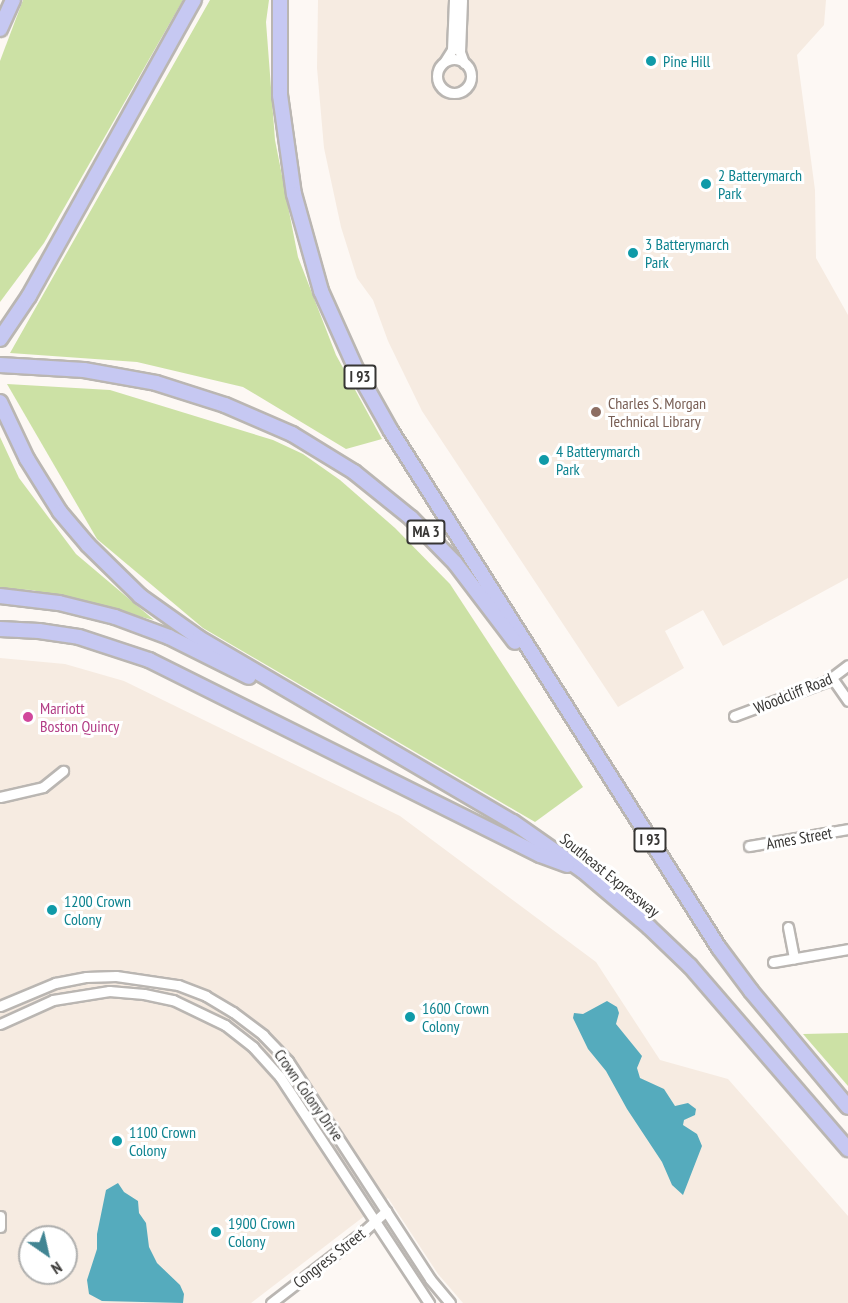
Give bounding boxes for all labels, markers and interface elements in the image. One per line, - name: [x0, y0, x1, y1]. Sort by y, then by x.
- place label: Pine Hill: [663, 51, 710, 71]
- marker: Pine Hill: [644, 54, 658, 68]
- place label: 2 Batterymarch Park: [718, 165, 802, 203]
- marker: 2 Batterymarch Park: [699, 177, 713, 191]
- place label: 3 Batterymarch Park: [645, 234, 729, 272]
- marker: 3 Batterymarch Park: [626, 246, 640, 260]
- road number: I 93: [344, 365, 376, 389]
- place label: Charles S. Morgan Technical Library: [608, 393, 707, 431]
- marker: Charles S. Morgan Technical Library: [589, 405, 603, 419]
- place label: 4 Batterymarch Park: [556, 441, 640, 479]
- marker: 4 Batterymarch Park: [537, 453, 551, 467]
- road number: MA 3: [405, 520, 447, 544]
- street label: Woodcliff Road: [751, 669, 835, 717]
- place label: Marriott Boston Quincy: [40, 698, 119, 736]
- marker: Marriott Boston Quincy: [21, 710, 35, 724]
- street label: Ames Street: [765, 823, 833, 853]
- road number: I 93: [634, 828, 666, 852]
- street label: Southeast Expressway: [556, 829, 664, 921]
- place label: 1200 Crown Colony: [64, 891, 131, 929]
- marker: 1200 Crown Colony: [45, 903, 59, 917]
- place label: 1600 Crown Colony: [422, 998, 489, 1036]
- marker: 1600 Crown Colony: [403, 1010, 417, 1024]
- street label: Crown Colony Drive: [270, 1045, 348, 1145]
- place label: 1100 Crown Colony: [129, 1122, 196, 1160]
- marker: 1100 Crown Colony: [110, 1134, 124, 1148]
- place label: 1900 Crown Colony: [228, 1213, 295, 1251]
- street label: Congress Street: [289, 1224, 369, 1292]
- north arrow: [18, 1225, 78, 1285]
- marker: 1900 Crown Colony: [209, 1225, 223, 1239]
- text: N: [48, 1258, 66, 1279]

